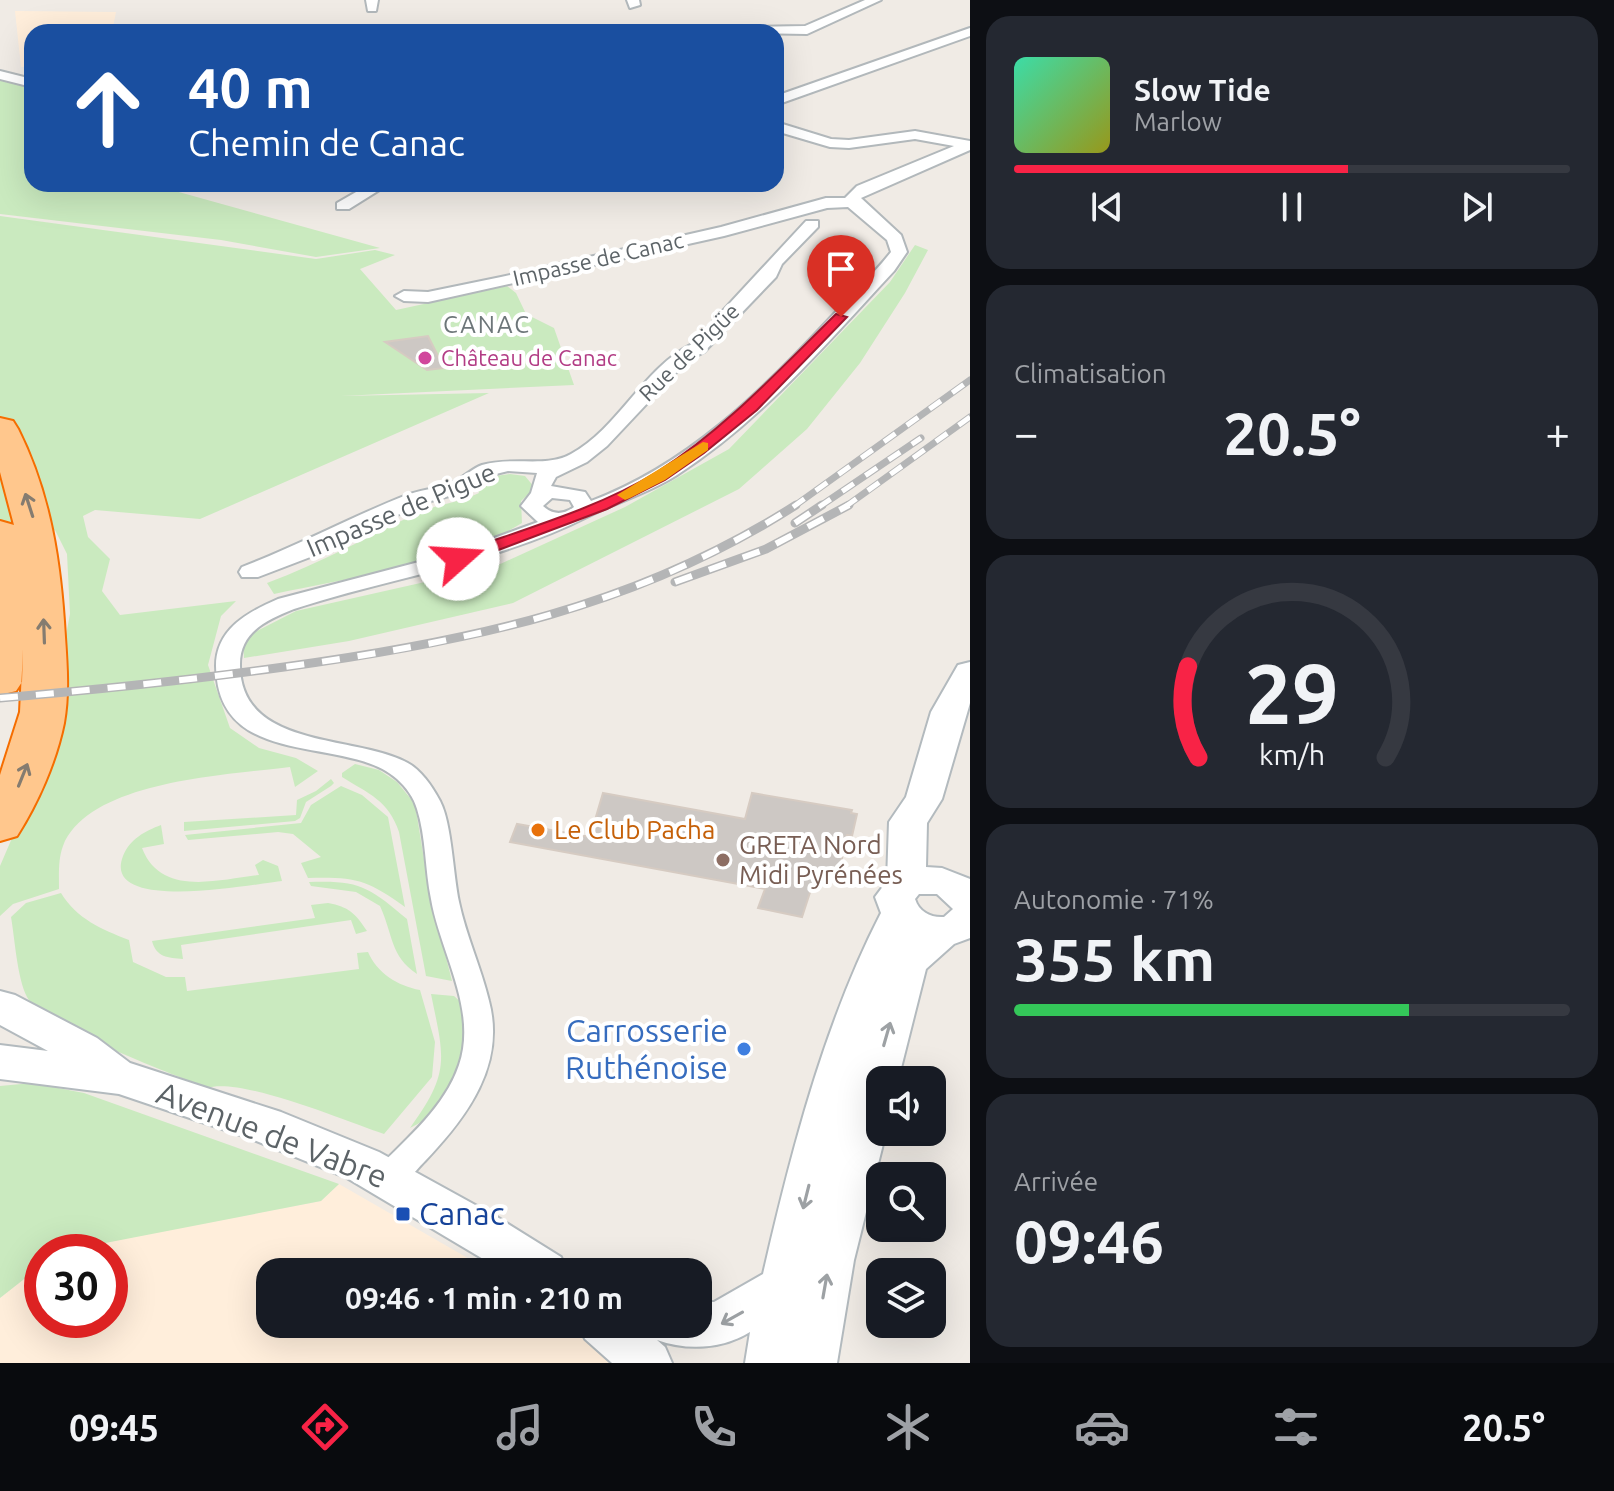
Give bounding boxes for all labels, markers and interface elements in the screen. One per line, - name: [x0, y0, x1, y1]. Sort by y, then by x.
- icon: ahead: [56, 56, 160, 160]
- text: 40 m: [188, 56, 313, 119]
- text: Slow Tide: [1134, 73, 1271, 107]
- text: Marlow: [1134, 107, 1222, 136]
- text: Chemin de Canac: [188, 122, 465, 163]
- icon: previous: [1085, 185, 1129, 229]
- icon: pause: [1270, 185, 1314, 229]
- icon: next: [1455, 185, 1499, 229]
- street label: Impasse de Canac: [510, 227, 685, 290]
- pin: [807, 235, 875, 317]
- icon: arrive: [819, 247, 863, 291]
- street label: Rue de Pigüe: [633, 298, 744, 406]
- district label: CANAC: [443, 311, 531, 338]
- place label: Château de Canac: [441, 345, 617, 370]
- marker: Château de Canac: [416, 349, 434, 367]
- text: Climatisation: [1014, 359, 1167, 388]
- text: 20.5°: [1223, 399, 1361, 466]
- text: −: [1014, 408, 1039, 457]
- text: +: [1545, 408, 1570, 457]
- street label: Impasse de Pigue: [302, 457, 499, 562]
- one-way arrow: [20, 492, 35, 517]
- position arrow: [416, 517, 500, 601]
- one-way arrow: [36, 618, 52, 645]
- text: 29: [1245, 645, 1339, 739]
- text: km/h: [1259, 738, 1325, 770]
- one-way arrow: [17, 763, 31, 788]
- place label: Le Club Pacha: [554, 815, 715, 844]
- marker: Le Club Pacha: [529, 821, 547, 839]
- place label: GRETA Nord Midi Pyrénées: [739, 830, 903, 889]
- marker: GRETA Nord Midi Pyrénées: [714, 851, 732, 869]
- text: Autonomie · 71%: [1014, 885, 1214, 914]
- text: 355 km: [1014, 925, 1215, 992]
- place label: Carrosserie Ruthénoise: [565, 1012, 728, 1085]
- one-way arrow: [880, 1021, 895, 1047]
- marker: Carrosserie Ruthénoise: [735, 1040, 753, 1058]
- map controls: [866, 1066, 946, 1338]
- button: sound: [866, 1066, 946, 1146]
- street label: Avenue de Vabre: [152, 1074, 393, 1195]
- button: search: [866, 1162, 946, 1242]
- text: Arrivée: [1014, 1167, 1098, 1196]
- one-way arrow: [798, 1183, 813, 1209]
- place label: Canac: [419, 1195, 505, 1231]
- marker: Canac: [394, 1205, 412, 1223]
- text: 09:46: [1014, 1207, 1164, 1274]
- speed limit sign: 30: [24, 1234, 128, 1338]
- button: layers: [866, 1258, 946, 1338]
- one-way arrow: [819, 1274, 834, 1299]
- text: 09:46 · 1 min · 210 m: [345, 1281, 623, 1315]
- one-way arrow: [721, 1310, 744, 1326]
- icon: directions: [297, 1399, 353, 1455]
- icon: music: [492, 1399, 548, 1455]
- icon: phone: [686, 1399, 742, 1455]
- icon: climate: [880, 1399, 936, 1455]
- icon: car: [1074, 1399, 1130, 1455]
- icon: filters: [1268, 1399, 1324, 1455]
- text: 09:45: [69, 1407, 159, 1448]
- text: 20.5°: [1462, 1407, 1545, 1448]

